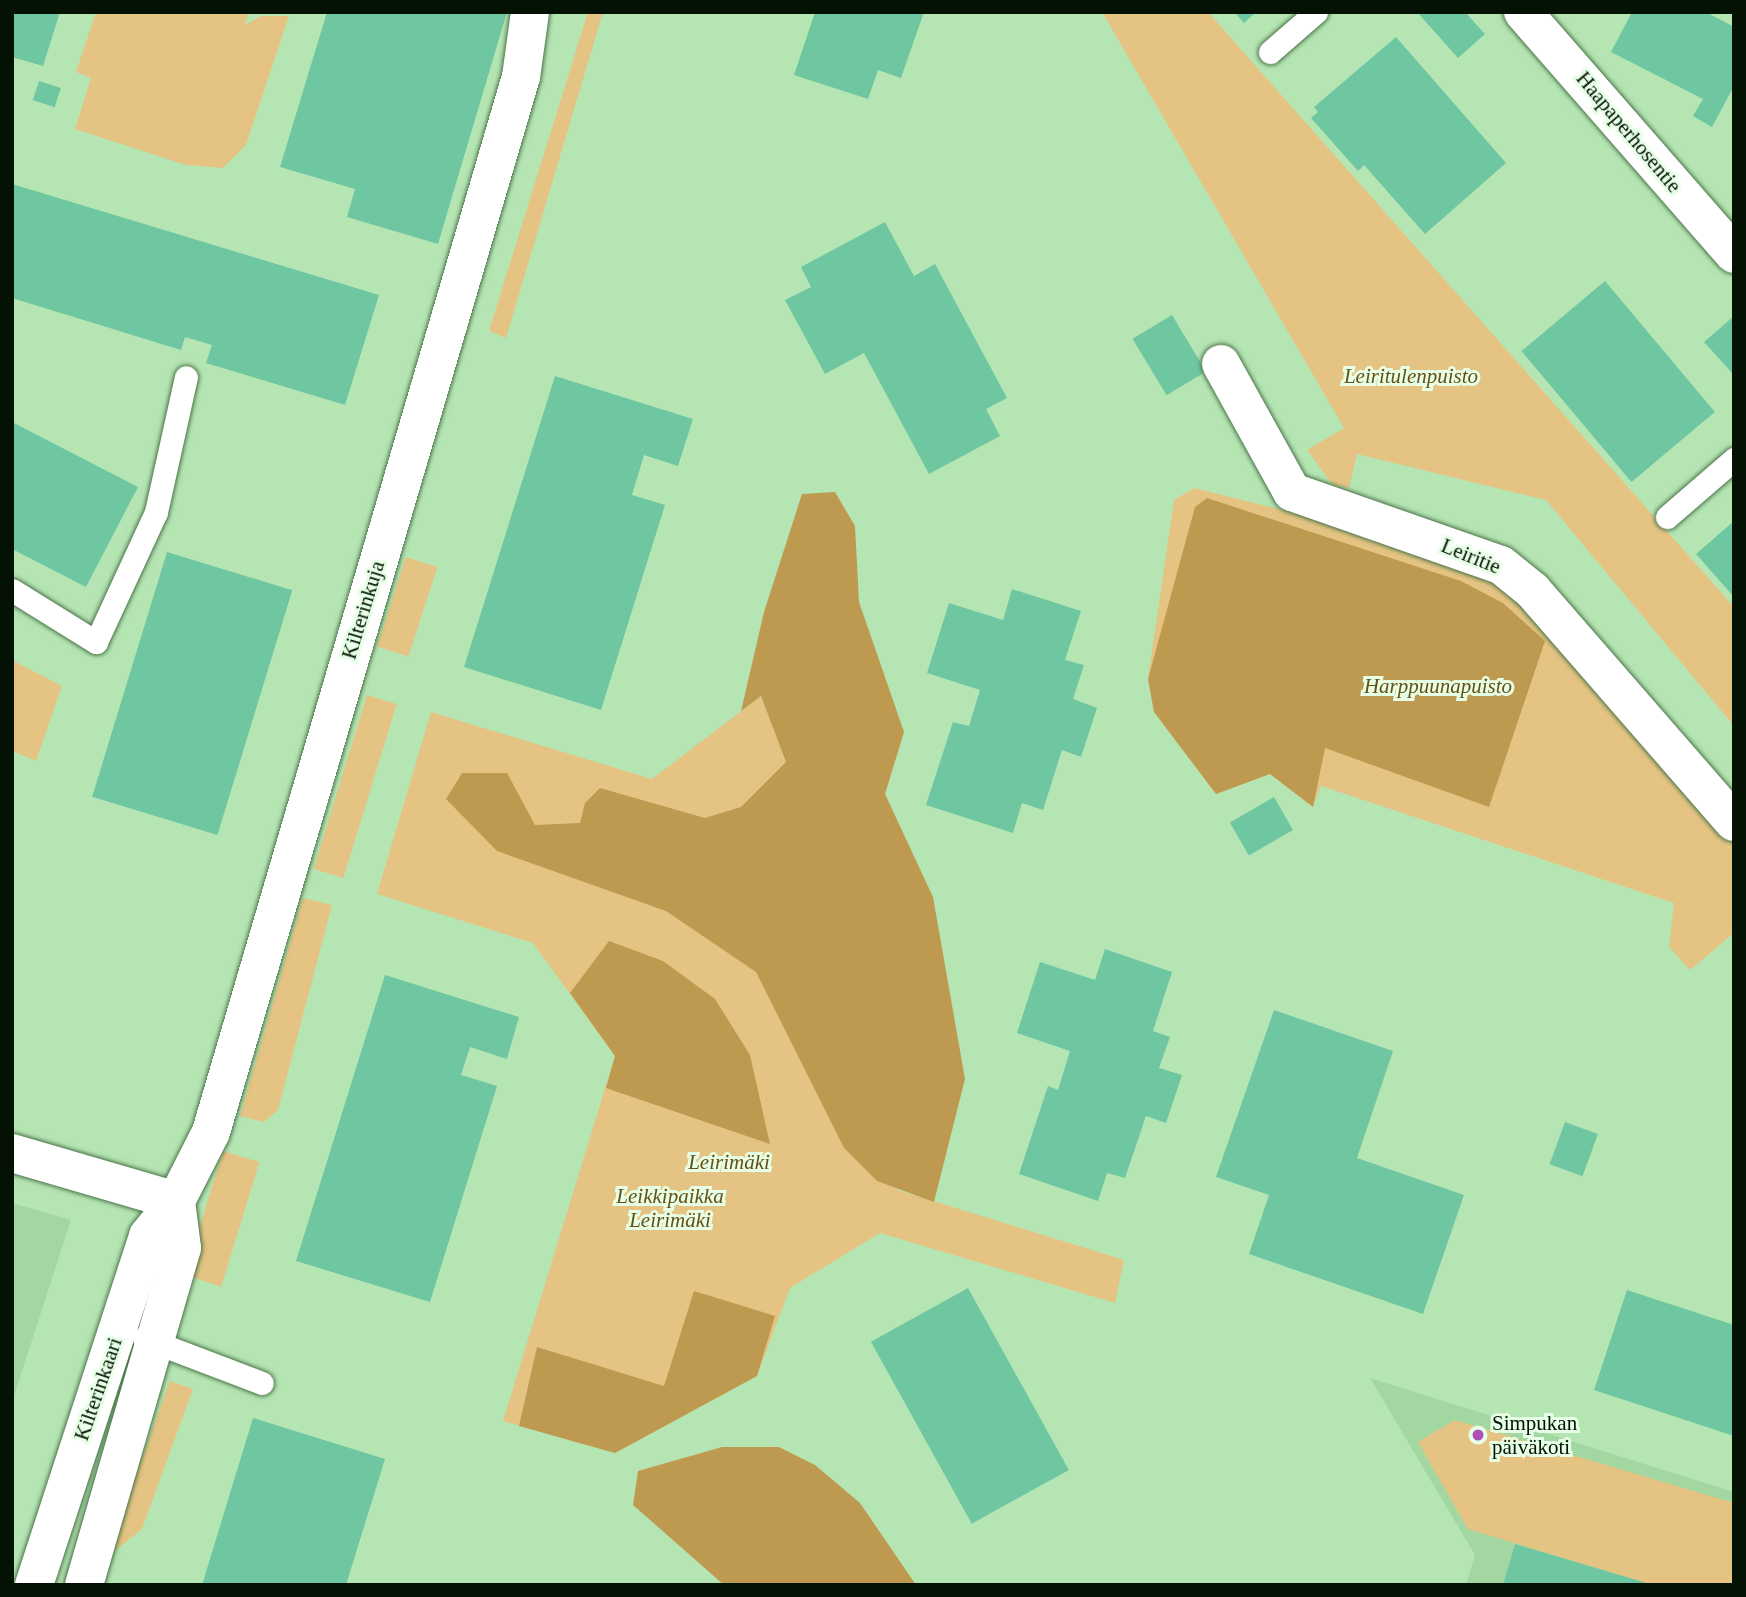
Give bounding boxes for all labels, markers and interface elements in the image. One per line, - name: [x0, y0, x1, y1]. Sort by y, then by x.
- street label: Haapaperhosentie: [1571, 66, 1687, 198]
- park label: Leiritulenpuisto: [1344, 363, 1478, 389]
- street label: Leiritie: [1438, 533, 1504, 579]
- street label: Kilterinkuja: [336, 558, 390, 662]
- park label: Harppuunapuisto: [1364, 673, 1512, 699]
- park label: Leirimäki: [688, 1149, 770, 1175]
- park label: Leikkipaikka Leirimäki: [616, 1183, 724, 1233]
- street label: Kilterinkaari: [69, 1334, 127, 1444]
- place label: Simpukan päiväkoti: [1492, 1410, 1577, 1460]
- marker: Simpukan päiväkoti: [1470, 1427, 1486, 1443]

